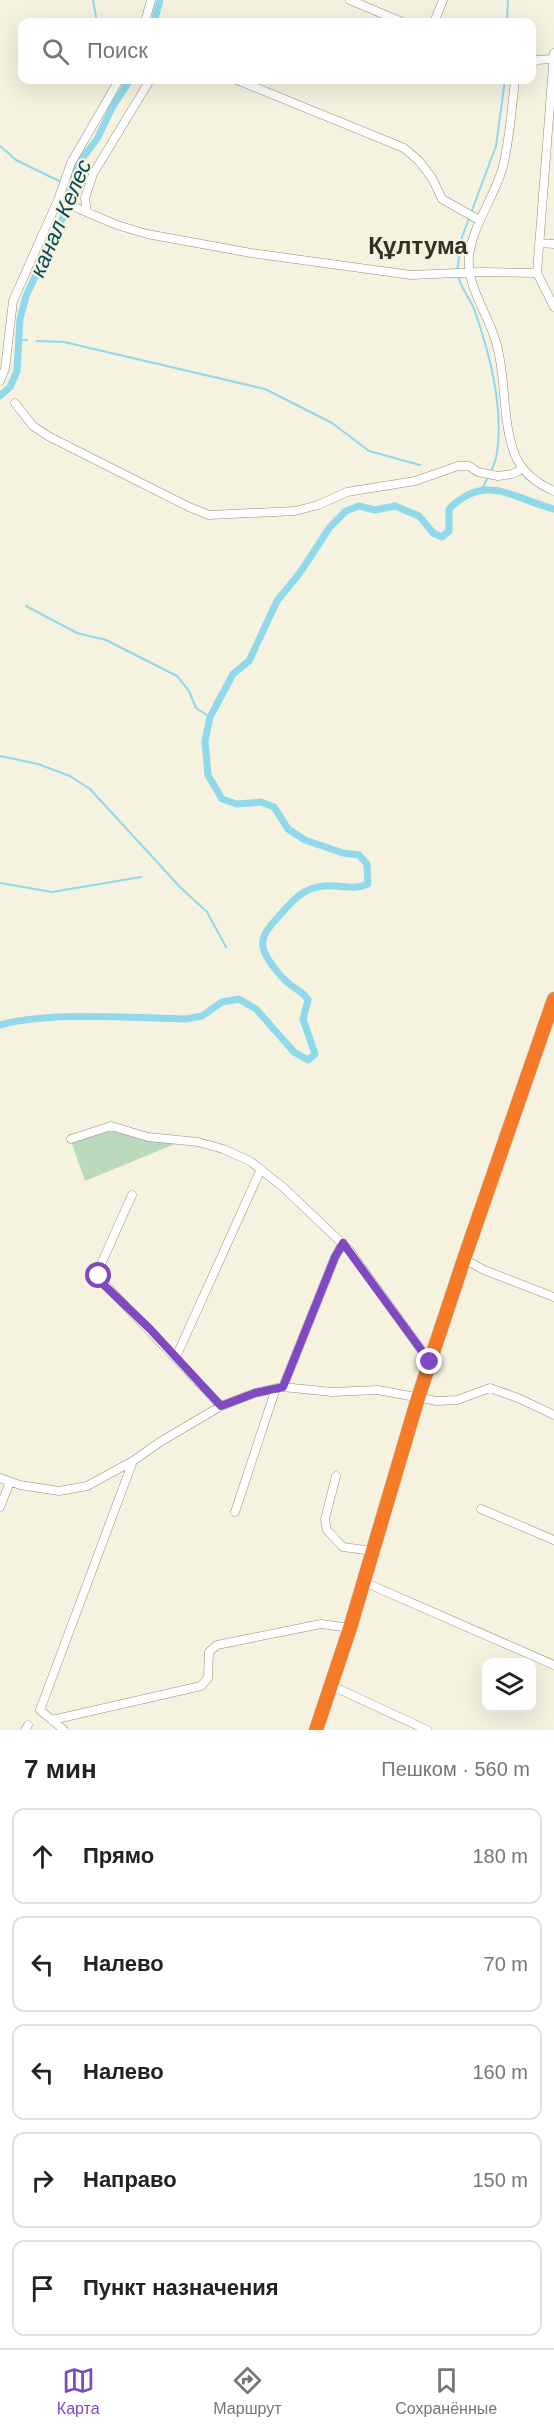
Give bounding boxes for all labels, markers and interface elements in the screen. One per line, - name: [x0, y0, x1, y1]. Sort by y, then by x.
- search box: [18, 18, 536, 84]
- icon: search: [39, 35, 72, 68]
- text: Поиск: [87, 38, 148, 63]
- water label: канал Келес: [25, 156, 96, 281]
- district label: Құлтума: [368, 232, 468, 259]
- route start: [85, 1262, 111, 1288]
- route end: [416, 1348, 442, 1374]
- map controls: [482, 1658, 536, 1712]
- button: layers: [482, 1658, 536, 1712]
- text: 7 мин: [24, 1754, 97, 1784]
- text: Пешком · 560 m: [381, 1758, 530, 1780]
- icon: ahead: [26, 1840, 59, 1873]
- text: Прямо: [83, 1843, 154, 1868]
- text: 180 m: [472, 1845, 528, 1867]
- icon: left: [26, 1948, 59, 1981]
- text: Налево: [83, 1951, 164, 1976]
- text: 70 m: [484, 1953, 528, 1975]
- icon: left: [26, 2056, 59, 2089]
- text: Налево: [83, 2059, 164, 2084]
- text: 160 m: [472, 2061, 528, 2083]
- icon: right: [26, 2164, 59, 2197]
- text: Направо: [83, 2167, 177, 2192]
- text: 150 m: [472, 2169, 528, 2191]
- icon: arrive: [26, 2272, 59, 2305]
- text: Пункт назначения: [83, 2275, 279, 2300]
- tab: Карта: [57, 2364, 100, 2418]
- tab: Маршрут: [213, 2364, 282, 2418]
- tab: Сохранённые: [395, 2364, 497, 2418]

